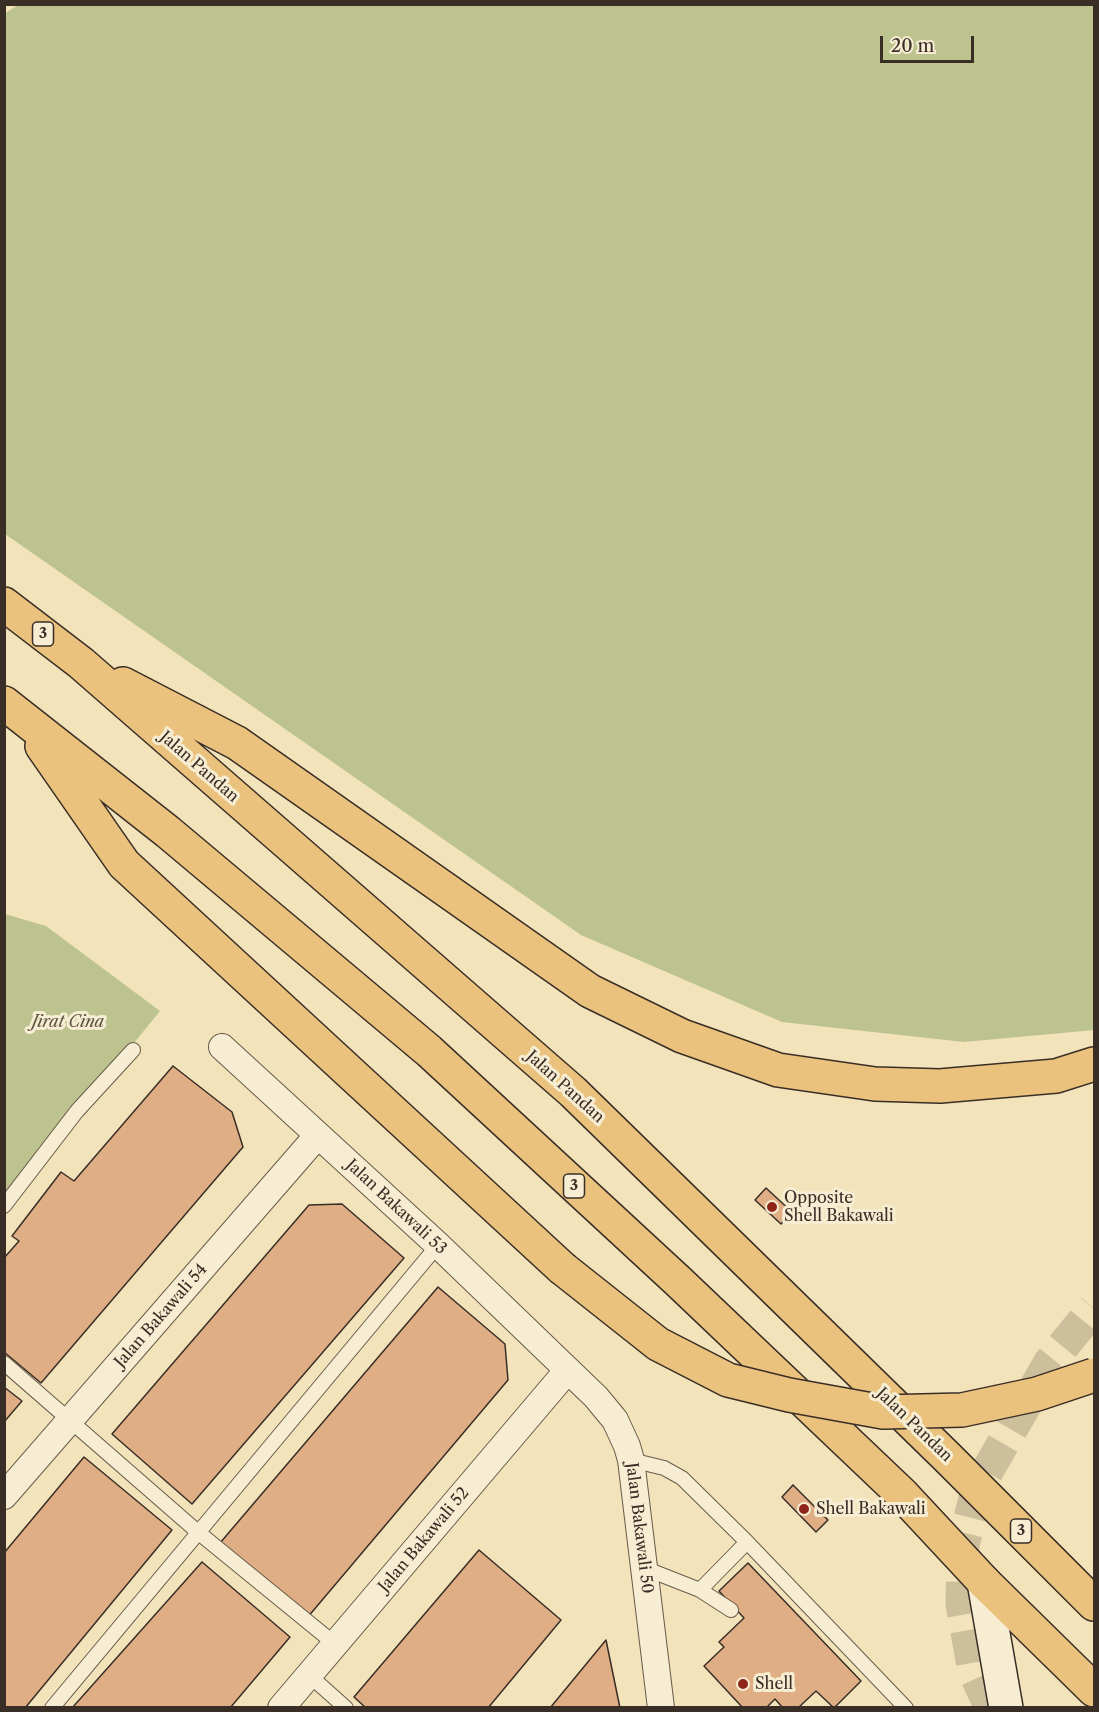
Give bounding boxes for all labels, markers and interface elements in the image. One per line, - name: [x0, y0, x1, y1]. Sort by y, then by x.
- scale bar: [883, 24, 978, 62]
- text: 20 m: [891, 35, 934, 57]
- road number: 3: [32, 622, 54, 646]
- street label: Jalan Pandan: [156, 727, 242, 807]
- park label: Jirat Cina: [32, 1012, 104, 1032]
- street label: Jalan Pandan: [522, 1047, 608, 1127]
- street label: Jalan Bakawali 53: [342, 1155, 450, 1259]
- road number: 3: [564, 1174, 584, 1198]
- place label: Opposite Shell Bakawali: [784, 1188, 894, 1226]
- marker: Opposite Shell Bakawali: [765, 1200, 779, 1214]
- street label: Jalan Bakawali 54: [111, 1260, 211, 1372]
- street label: Jalan Pandan: [872, 1384, 956, 1466]
- street label: Jalan Bakawali 50: [621, 1461, 657, 1595]
- street label: Jalan Bakawali 52: [375, 1484, 473, 1596]
- place label: Shell Bakawali: [816, 1499, 926, 1519]
- marker: Shell Bakawali: [797, 1502, 811, 1516]
- road number: 3: [1010, 1519, 1032, 1543]
- place label: Shell: [755, 1674, 793, 1694]
- marker: Shell: [736, 1677, 750, 1691]

